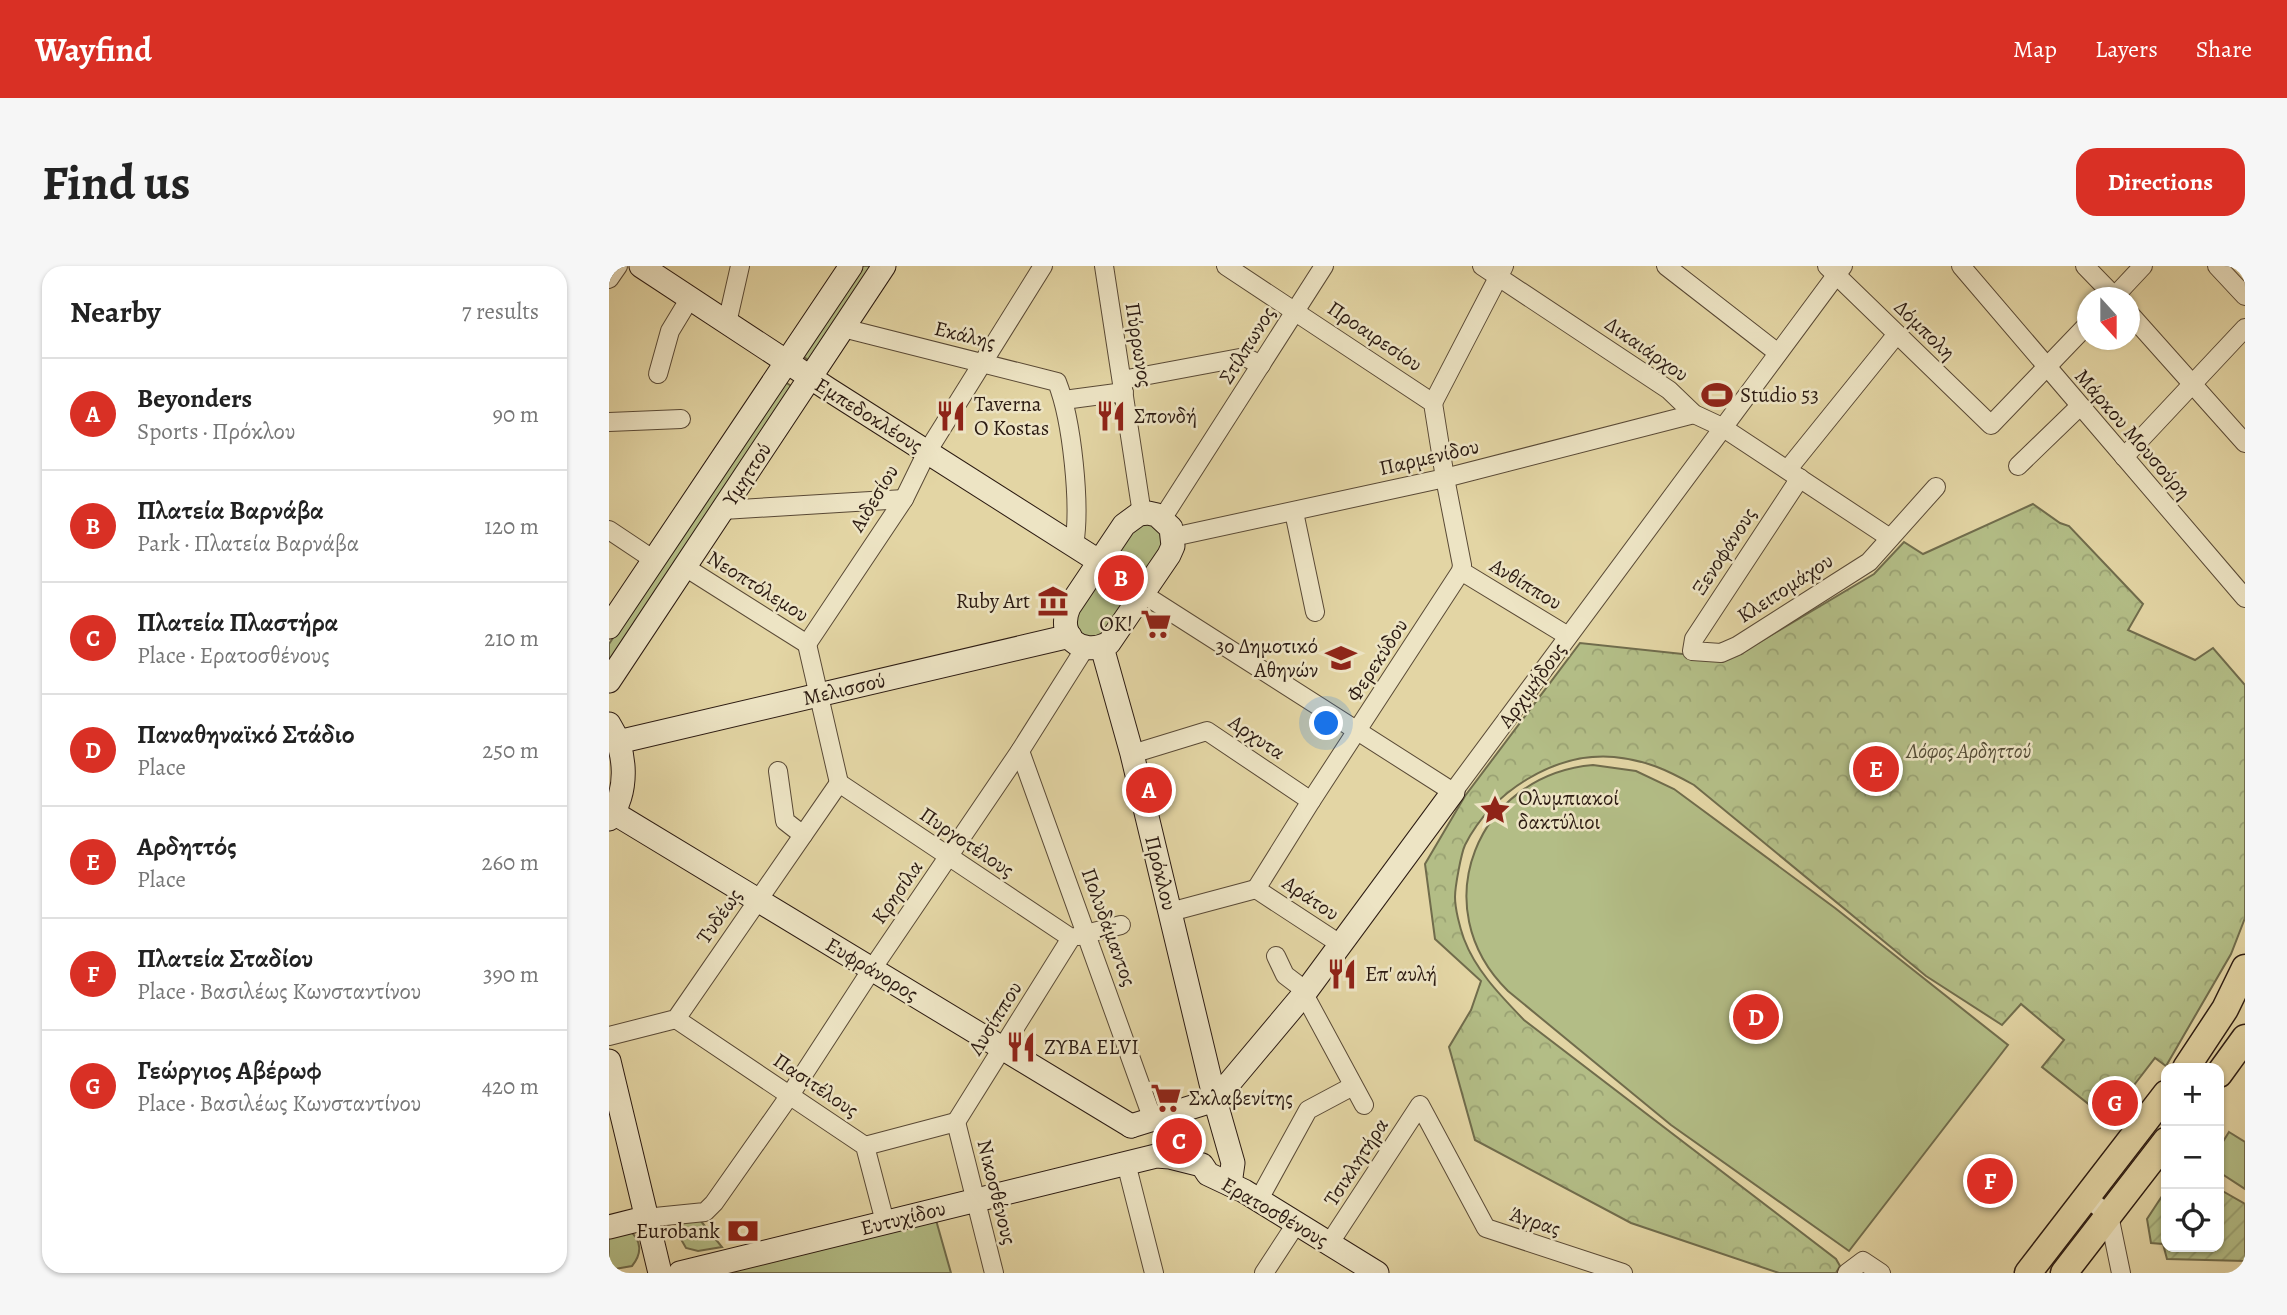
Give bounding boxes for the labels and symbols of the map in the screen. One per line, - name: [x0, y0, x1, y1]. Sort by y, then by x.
- north arrow: [2077, 287, 2140, 350]
- street label: Προαιρεσίου: [1322, 294, 1428, 378]
- street label: Δόμπολη: [1888, 294, 1962, 366]
- street label: Πύρρωνος: [1118, 301, 1160, 389]
- street label: Στίλπωνος: [1212, 301, 1282, 389]
- street label: Δικαιάρχου: [1600, 310, 1694, 388]
- street label: Εκάλης: [932, 314, 998, 356]
- street label: Μάρκου Μουσούρη: [2069, 363, 2197, 505]
- street label: Εμπεδοκλέους: [810, 371, 928, 459]
- sports icon: Studio 53: [1700, 378, 1734, 412]
- place label: Studio 53: [1740, 381, 1819, 409]
- place label: Taverna O Kostas: [974, 390, 1049, 442]
- restaurant icon: Taverna O Kostas: [934, 399, 968, 433]
- restaurant icon: Σπονδή: [1094, 399, 1128, 433]
- place label: Σπονδή: [1134, 402, 1197, 430]
- street label: Παρμενίδου: [1376, 432, 1482, 482]
- street label: Υμηττού: [716, 437, 778, 512]
- street label: Αιδεσίου: [842, 459, 905, 538]
- street label: Ξενοφάνους: [1685, 502, 1763, 600]
- street label: Νεοπτόλεμου: [702, 544, 814, 628]
- street label: Κλειτομάχου: [1732, 547, 1838, 629]
- street label: Ανθίππου: [1484, 551, 1567, 616]
- pin: B: [1098, 552, 1144, 604]
- museum icon: Ruby Art: [1036, 584, 1070, 618]
- place label: Ruby Art: [956, 587, 1030, 615]
- supermarket icon: OK!: [1139, 607, 1173, 641]
- place label: OK!: [1099, 610, 1133, 638]
- street label: Φερεκύδου: [1340, 613, 1414, 707]
- place label: 3ο Δημοτικό Αθηνών: [1215, 632, 1318, 684]
- street label: Αρχιμήδους: [1491, 637, 1572, 734]
- school or university icon: 3ο Δημοτικό Αθηνών: [1324, 641, 1358, 675]
- street label: Μελισσού: [800, 666, 888, 712]
- your location: [1309, 706, 1343, 740]
- street label: Αρχυτα: [1222, 707, 1291, 766]
- park label: Λόφος Αρδηττού: [1906, 737, 2032, 765]
- pin: E: [1853, 743, 1899, 795]
- pin: A: [1126, 764, 1172, 816]
- place label: Ολυμπιακοί δακτύλιοι: [1518, 784, 1619, 836]
- place icon: Ολυμπιακοί δακτύλιοι: [1478, 793, 1512, 827]
- street label: Πυργοτέλους: [914, 800, 1020, 884]
- street label: Πρόκλου: [1138, 833, 1184, 913]
- street label: Κρησίλα: [865, 854, 929, 930]
- street label: Πολυδάμαντος: [1075, 864, 1143, 990]
- street label: Αράτου: [1276, 868, 1345, 927]
- street label: Τυδέως: [690, 883, 748, 949]
- street label: Ευφράνορος: [820, 930, 924, 1008]
- restaurant icon: Επ' αυλή: [1325, 957, 1359, 991]
- place label: Επ' αυλή: [1365, 960, 1437, 988]
- street label: Λυσίππου: [961, 976, 1029, 1061]
- pin: D: [1733, 991, 1779, 1043]
- restaurant icon: ΖΥΒΑ ELVI: [1004, 1030, 1038, 1064]
- place label: ΖΥΒΑ ELVI: [1044, 1033, 1139, 1061]
- street label: Πασιτέλους: [768, 1046, 864, 1124]
- pin: G: [2092, 1077, 2138, 1129]
- supermarket icon: Σκλαβενίτης: [1149, 1081, 1183, 1115]
- place label: Σκλαβενίτης: [1189, 1084, 1293, 1112]
- street label: Τσικλητήρα: [1317, 1113, 1395, 1211]
- pin: C: [1156, 1115, 1202, 1167]
- street label: Νικοσθένους: [970, 1136, 1024, 1248]
- pin: F: [1967, 1155, 2013, 1207]
- street label: Ερατοσθένους: [1217, 1170, 1333, 1254]
- street label: Ευτυχίδου: [857, 1194, 949, 1242]
- street label: Άγρας: [1506, 1200, 1564, 1242]
- bank icon: Eurobank: [726, 1214, 760, 1248]
- place label: Eurobank: [636, 1217, 721, 1245]

